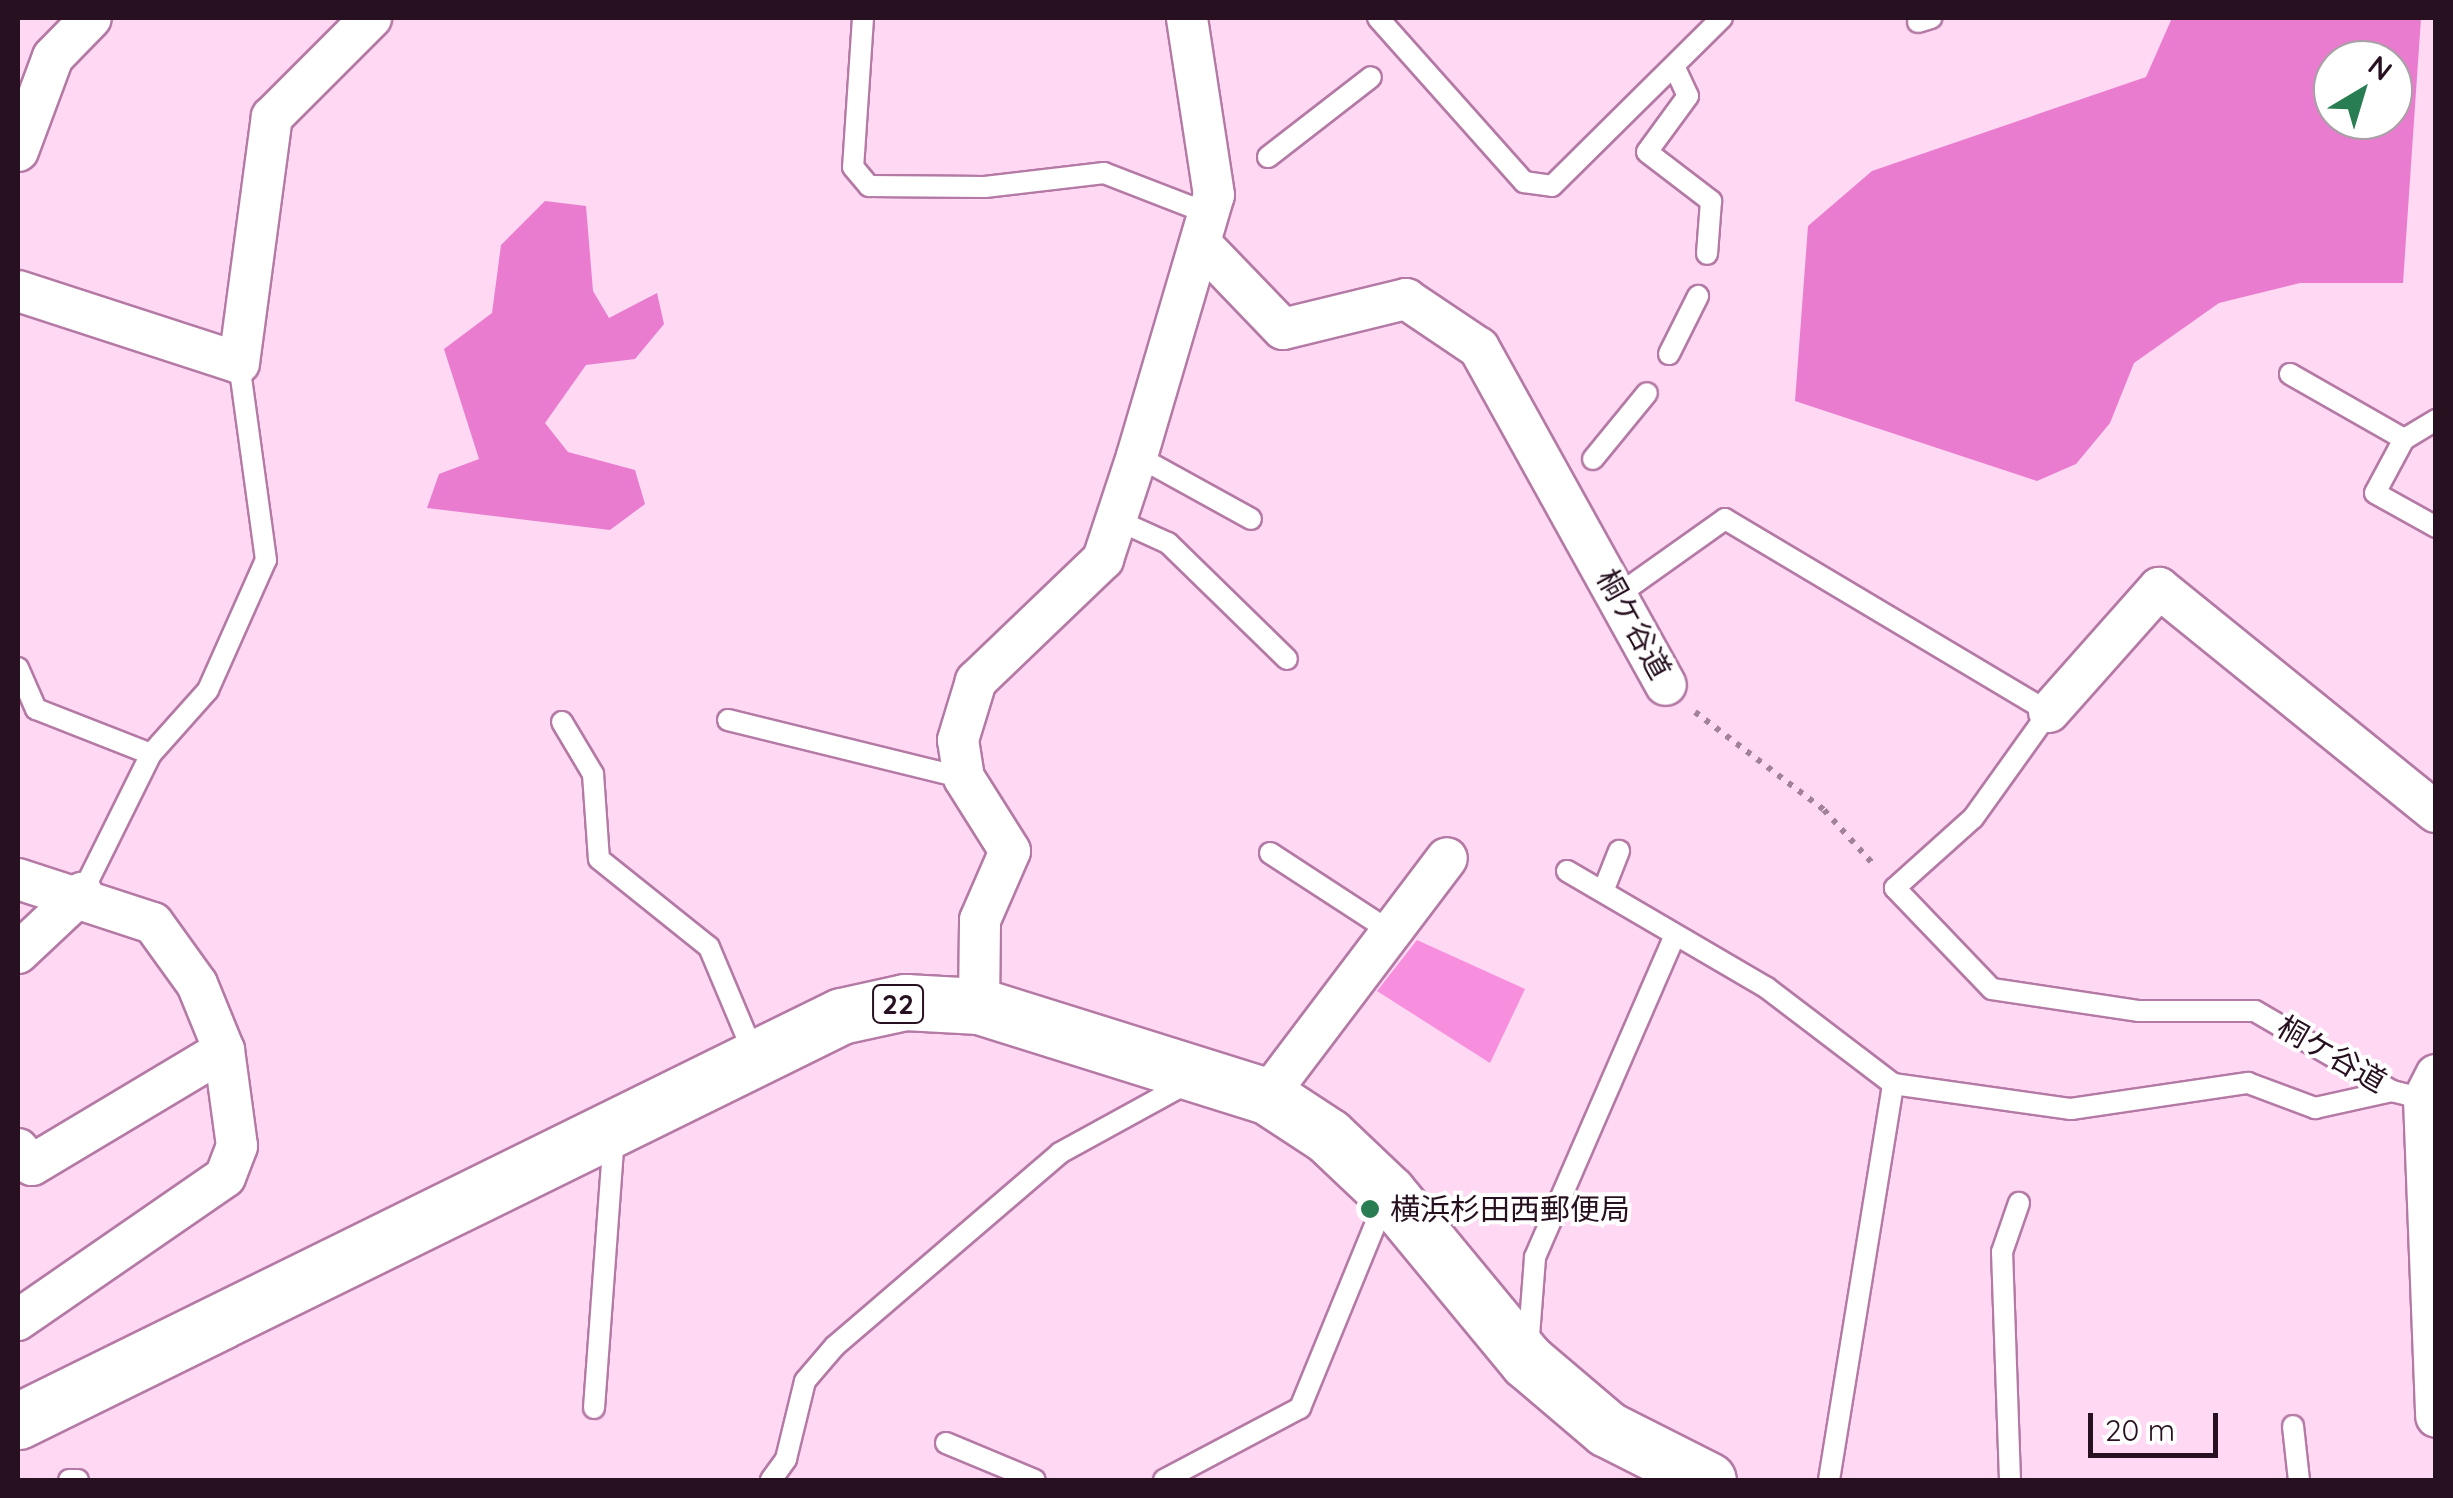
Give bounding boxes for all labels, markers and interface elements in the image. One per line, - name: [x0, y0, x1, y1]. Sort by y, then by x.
- north arrow: [2313, 40, 2413, 140]
- text: N: [2362, 47, 2399, 88]
- street label: 桐ケ谷道: [1589, 563, 1679, 685]
- road number: 22: [870, 981, 926, 1027]
- street label: 桐ケ谷道: [2271, 1008, 2393, 1100]
- place label: 横浜杉田西郵便局: [1390, 1191, 1630, 1227]
- marker: 横浜杉田西郵便局: [1359, 1198, 1381, 1220]
- scale bar: [2093, 1393, 2223, 1455]
- text: 20 m: [2105, 1411, 2175, 1449]

